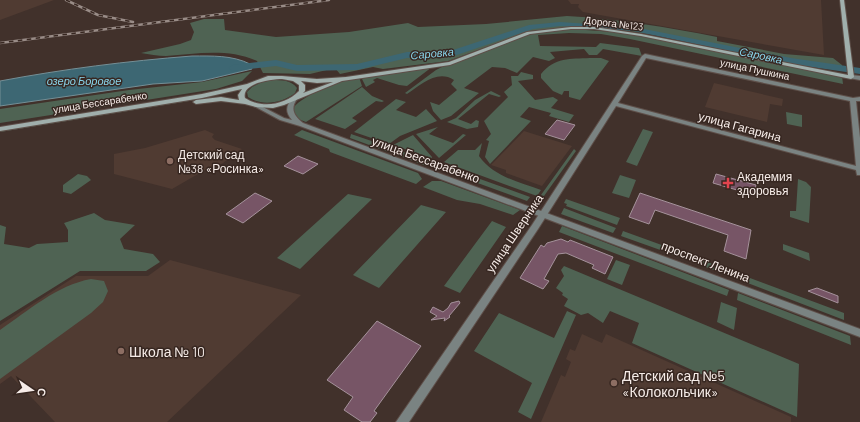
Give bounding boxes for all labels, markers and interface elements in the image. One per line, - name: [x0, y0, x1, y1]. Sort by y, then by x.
- street label: Дорога №123: [584, 13, 644, 33]
- water label: Саровка: [738, 44, 784, 66]
- water label: Саровка: [410, 45, 454, 61]
- street label: улица Пушкина: [719, 56, 791, 82]
- water label: озеро Боровое: [47, 74, 121, 87]
- street label: улица Бессарабенко: [52, 89, 148, 115]
- street label: улица Гагарина: [697, 108, 783, 145]
- street label: улица Бессарабенко: [370, 133, 482, 186]
- place label: Детский сад №38 «Росинка»: [178, 147, 264, 175]
- marker: Детский сад №38 «Росинка»: [165, 156, 175, 166]
- place label: Академия здоровья: [737, 169, 792, 198]
- marker: Академия здоровья: [722, 177, 734, 189]
- street label: улица Шверника: [483, 191, 546, 275]
- street label: проспект Ленина: [659, 238, 752, 285]
- place label: Школа № 10: [129, 343, 205, 360]
- marker: Школа № 10: [116, 346, 126, 356]
- place label: Детский сад №5 «Колокольчик»: [622, 367, 725, 400]
- north arrow: [12, 370, 52, 410]
- marker: Детский сад №5 «Колокольчик»: [609, 378, 619, 388]
- text: С: [35, 387, 49, 398]

